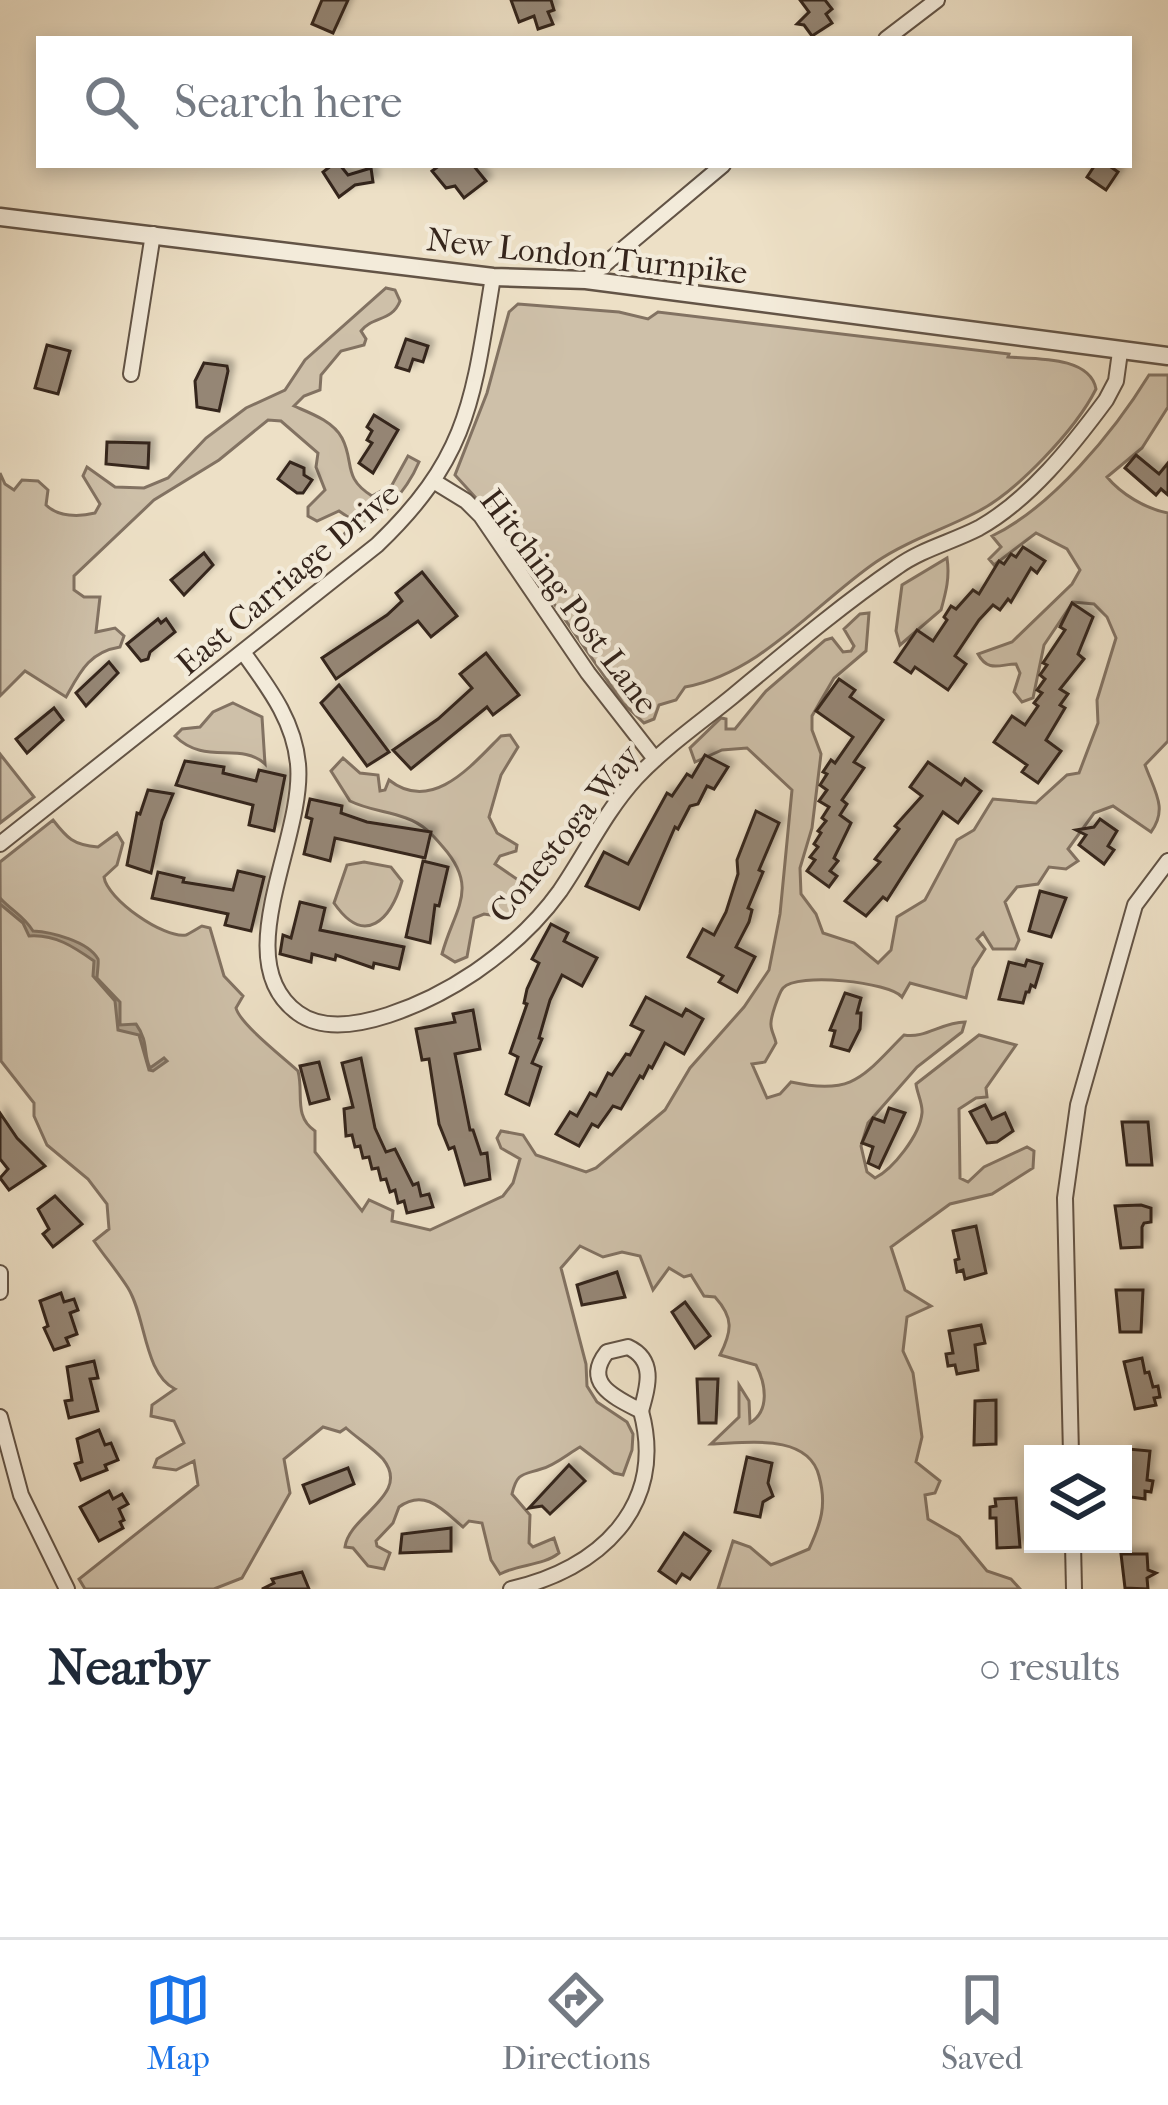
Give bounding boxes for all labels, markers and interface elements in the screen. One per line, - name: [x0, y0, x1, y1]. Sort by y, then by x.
- search box: [36, 36, 1132, 168]
- icon: search: [78, 69, 144, 135]
- text: Search here: [174, 76, 402, 129]
- street label: New London Turnpike: [425, 220, 749, 293]
- street label: East Carriage Drive: [169, 475, 407, 684]
- street label: Hitching Post Lane: [472, 482, 666, 722]
- street label: Conestoga Way: [482, 736, 650, 931]
- map controls: [1024, 1445, 1132, 1553]
- button: layers: [1024, 1445, 1132, 1553]
- text: Nearby: [48, 1637, 209, 1697]
- text: 0 results: [979, 1644, 1120, 1690]
- tab: Map: [145, 1967, 211, 2078]
- tab: Directions: [502, 1967, 650, 2078]
- tab: Saved: [941, 1967, 1023, 2078]

